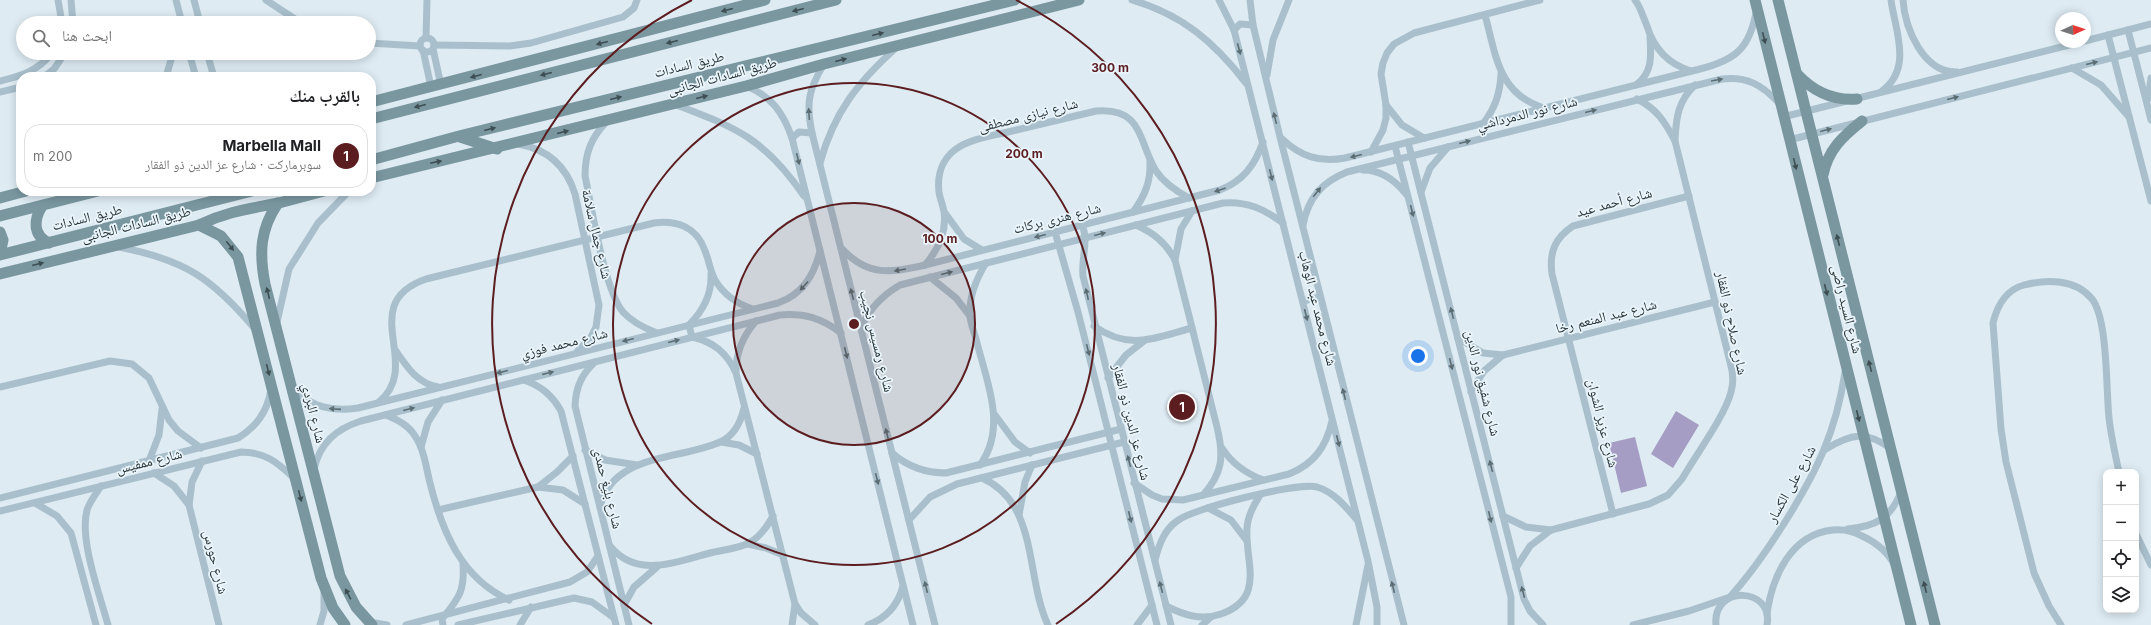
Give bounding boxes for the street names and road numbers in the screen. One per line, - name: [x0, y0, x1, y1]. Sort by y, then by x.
- street label: طريق السادات: [652, 47, 726, 82]
- street label: طريق السادات الجانبى: [665, 53, 779, 100]
- street label: شارع نور الدمرداشي: [1475, 92, 1580, 137]
- street label: شارع نيازى مصطفى: [976, 94, 1080, 137]
- street label: شارع أحمد عيد: [1574, 183, 1654, 222]
- street label: شارع جمال سلامة: [577, 187, 616, 281]
- street label: شارع هنرى بركات: [1011, 198, 1103, 239]
- street label: طريق السادات: [50, 200, 124, 235]
- street label: طريق السادات الجانبى: [79, 202, 193, 247]
- street label: شارع محمد عبد الوهاب: [1294, 248, 1341, 368]
- street label: شارع السيد راضى: [1826, 263, 1867, 356]
- street label: شارع صلاح ذو الفقار: [1711, 269, 1752, 377]
- street label: شارع رمسيس نجيب: [855, 288, 898, 394]
- street label: شارع عبد المنعم رخا: [1554, 295, 1659, 338]
- street label: شارع محمد فوزي: [519, 323, 610, 365]
- street label: شارع شفيق نور الدين: [1460, 328, 1505, 438]
- street label: شارع عز الدين ذو الفقار: [1108, 361, 1155, 482]
- street label: شارع عزيز الشوان: [1582, 377, 1623, 470]
- street label: شارع البردي: [295, 381, 330, 445]
- street label: شارع على الكسار: [1762, 442, 1820, 527]
- street label: شارع ممفيس: [114, 444, 184, 479]
- street label: شارع بليغ حمدى: [588, 445, 627, 531]
- street label: شارع حورس: [198, 528, 233, 596]

